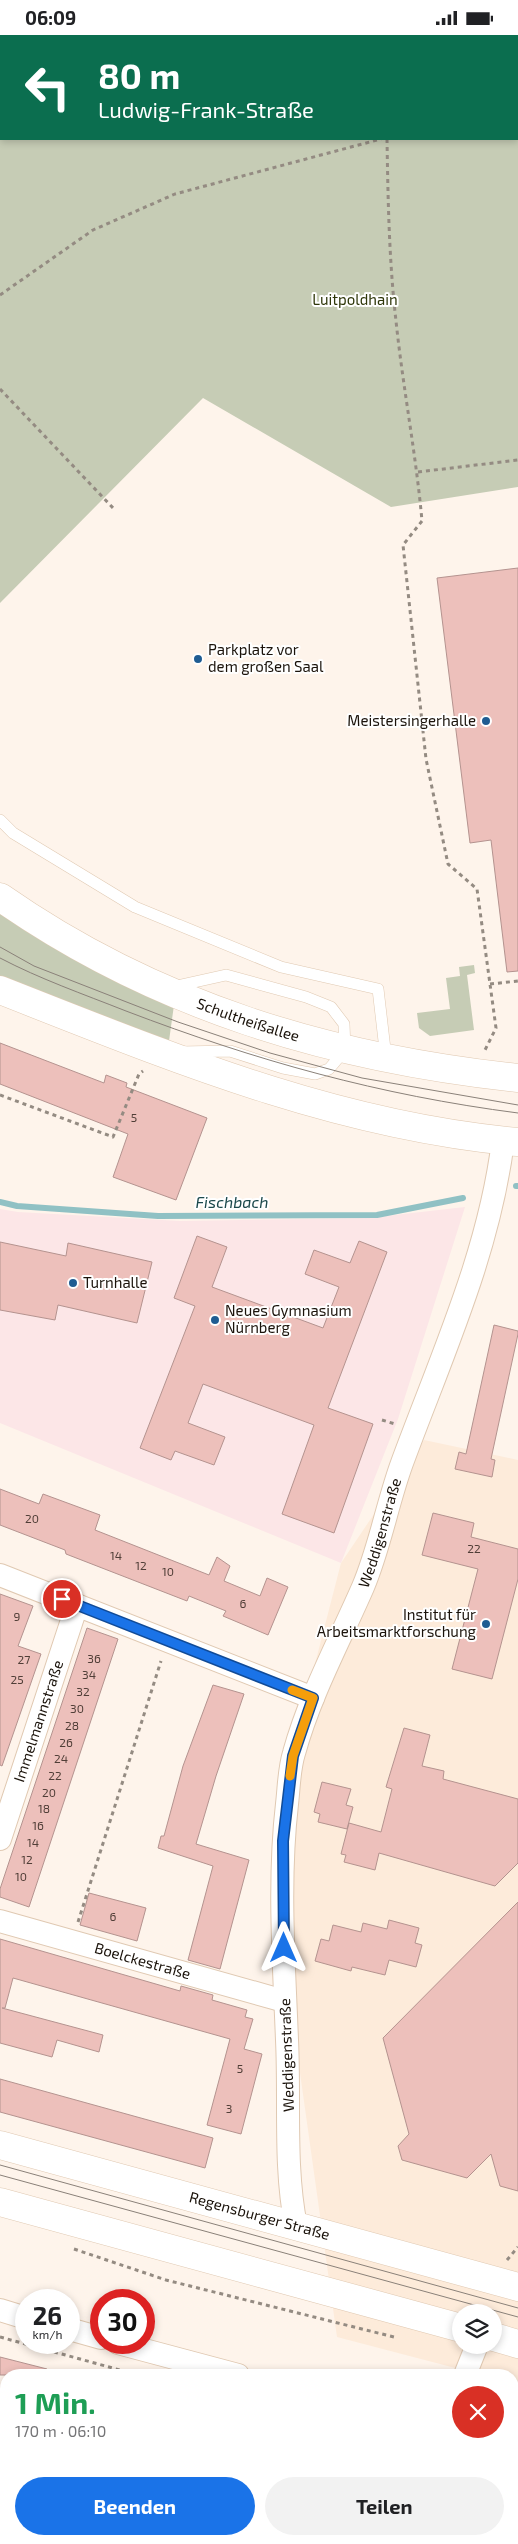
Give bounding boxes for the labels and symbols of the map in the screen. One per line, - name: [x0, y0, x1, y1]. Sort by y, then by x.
- park label: Luitpoldhain: [312, 290, 398, 308]
- place label: Parkplatz vor dem großen Saal: [208, 640, 324, 675]
- marker: Parkplatz vor dem großen Saal: [192, 653, 204, 665]
- place label: Meistersingerhalle: [347, 711, 476, 729]
- marker: Meistersingerhalle: [480, 715, 492, 727]
- street label: Schultheißallee: [194, 993, 302, 1045]
- house number: 5: [131, 1110, 137, 1124]
- water label: Fischbach: [196, 1192, 268, 1211]
- place label: Turnhalle: [83, 1273, 148, 1291]
- marker: Turnhalle: [67, 1277, 79, 1289]
- place label: Neues Gymnasium Nürnberg: [225, 1301, 352, 1336]
- marker: Neues Gymnasium Nürnberg: [209, 1314, 221, 1326]
- street label: Weddigenstraße: [354, 1476, 404, 1590]
- house number: 20: [25, 1511, 39, 1525]
- house number: 22: [467, 1541, 481, 1555]
- house number: 14: [110, 1548, 122, 1562]
- house number: 12: [135, 1558, 147, 1572]
- house number: 10: [162, 1564, 174, 1578]
- pin: [41, 1578, 83, 1620]
- house number: 6: [240, 1596, 247, 1610]
- place label: Institut für Arbeitsmarktforschung: [317, 1605, 477, 1640]
- house number: 9: [14, 1609, 21, 1623]
- marker: Institut für Arbeitsmarktforschung: [480, 1618, 492, 1630]
- house number: 36: [87, 1651, 101, 1665]
- house number: 27: [18, 1652, 30, 1666]
- street label: Immelmannstraße: [9, 1658, 66, 1784]
- house number: 34: [82, 1667, 96, 1681]
- house number: 25: [10, 1672, 24, 1686]
- house number: 32: [76, 1684, 90, 1698]
- house number: 30: [70, 1701, 84, 1715]
- house number: 28: [65, 1718, 79, 1732]
- house number: 26: [59, 1735, 73, 1749]
- house number: 24: [54, 1751, 68, 1765]
- house number: 22: [48, 1768, 62, 1782]
- house number: 20: [42, 1785, 56, 1799]
- house number: 18: [38, 1801, 50, 1815]
- house number: 16: [32, 1818, 44, 1832]
- house number: 14: [27, 1835, 39, 1849]
- house number: 12: [21, 1852, 33, 1866]
- house number: 10: [15, 1869, 27, 1883]
- house number: 6: [110, 1909, 117, 1923]
- position arrow: [257, 1921, 309, 1973]
- street label: Boelckestraße: [93, 1938, 193, 1982]
- street label: Weddigenstraße: [275, 1998, 297, 2112]
- house number: 5: [237, 2061, 243, 2075]
- house number: 3: [226, 2101, 232, 2115]
- street label: Regensburger Straße: [187, 2187, 332, 2243]
- speed limit sign: 30: [90, 2289, 155, 2354]

